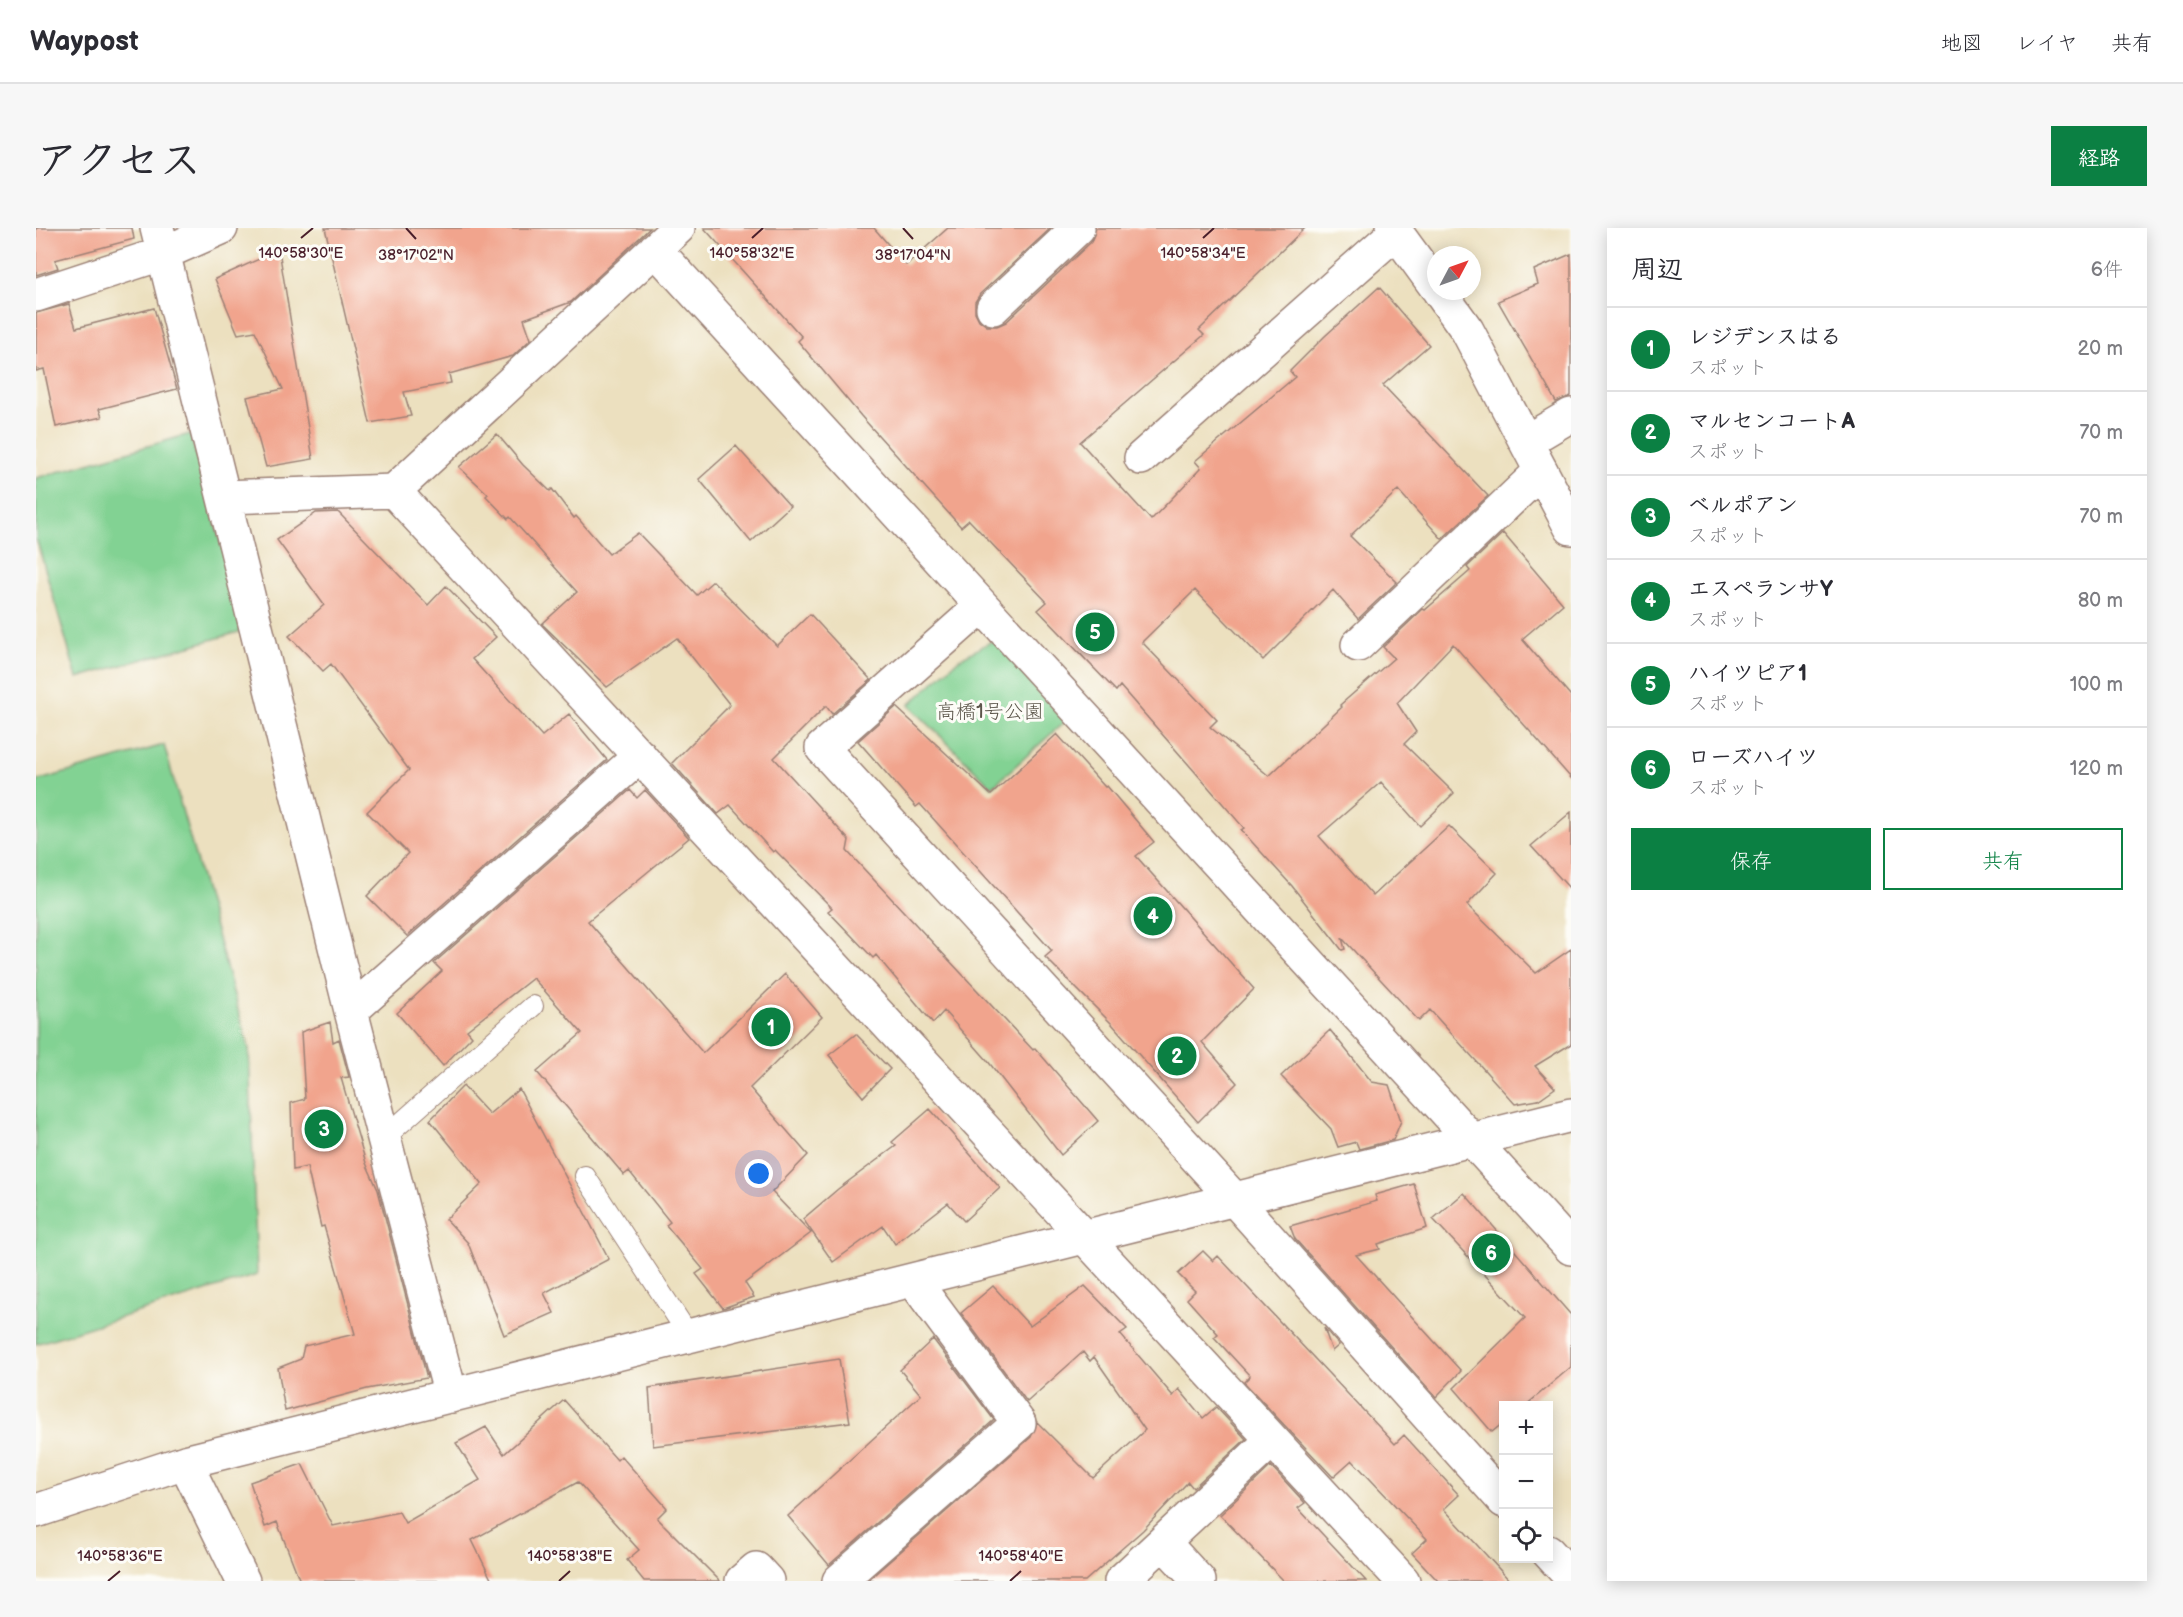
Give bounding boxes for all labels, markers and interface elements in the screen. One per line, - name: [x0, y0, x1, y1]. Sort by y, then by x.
- text: Waypost: [30, 25, 139, 58]
- text: 地図: [1941, 31, 1983, 56]
- text: レイヤ: [2016, 31, 2078, 56]
- text: 共有: [2111, 31, 2153, 56]
- button: 経路: [2051, 126, 2147, 186]
- text: アクセス: [36, 136, 201, 187]
- text: 140°58'30"E: [259, 244, 344, 263]
- text: 140°58'32"E: [710, 244, 795, 263]
- text: 140°58'34"E: [1160, 244, 1246, 263]
- text: 38°17'02"N: [378, 246, 454, 265]
- text: 38°17'04"N: [875, 246, 951, 265]
- north arrow: [1427, 246, 1481, 300]
- text: 周辺: [1631, 255, 1683, 286]
- text: 6件: [2091, 258, 2123, 282]
- text: レジデンスはる: [1688, 324, 1842, 351]
- text: 1: [1646, 337, 1655, 361]
- text: 20 m: [2078, 337, 2123, 361]
- text: スポット: [1688, 356, 1768, 380]
- text: マルセンコートA: [1688, 408, 1855, 435]
- text: 2: [1645, 421, 1656, 445]
- text: 70 m: [2079, 421, 2123, 445]
- text: スポット: [1688, 440, 1768, 464]
- text: ベルポアン: [1688, 492, 1798, 519]
- text: 3: [1645, 505, 1656, 529]
- text: 70 m: [2079, 505, 2123, 529]
- text: スポット: [1688, 524, 1768, 548]
- text: エスペランサY: [1688, 576, 1833, 603]
- text: 4: [1645, 589, 1656, 613]
- text: 80 m: [2078, 589, 2123, 613]
- text: スポット: [1688, 608, 1768, 632]
- pin: 5: [1076, 610, 1114, 654]
- text: ハイツピア1: [1688, 660, 1807, 687]
- text: 5: [1645, 673, 1656, 697]
- text: 100 m: [2070, 673, 2123, 697]
- text: スポット: [1688, 692, 1768, 716]
- park label: 高橋1号公園: [936, 700, 1044, 724]
- text: ローズハイツ: [1688, 744, 1818, 771]
- text: 6: [1644, 757, 1657, 781]
- text: 120 m: [2070, 757, 2123, 781]
- text: スポット: [1688, 776, 1768, 800]
- button: 保存: [1631, 828, 1871, 890]
- button: 共有: [1883, 828, 2123, 890]
- pin: 4: [1134, 894, 1172, 938]
- pin: 1: [752, 1004, 790, 1050]
- pin: 2: [1158, 1034, 1196, 1078]
- pin: 3: [304, 1106, 344, 1152]
- your location: [744, 1159, 773, 1188]
- pin: 6: [1472, 1230, 1510, 1276]
- map controls: [1499, 1401, 1553, 1563]
- button: +: [1499, 1401, 1553, 1455]
- button: −: [1499, 1455, 1553, 1509]
- button: locate: [1499, 1509, 1553, 1563]
- text: 140°58'36"E: [77, 1547, 163, 1566]
- text: 140°58'38"E: [528, 1547, 613, 1566]
- text: 140°58'40"E: [979, 1547, 1064, 1566]

